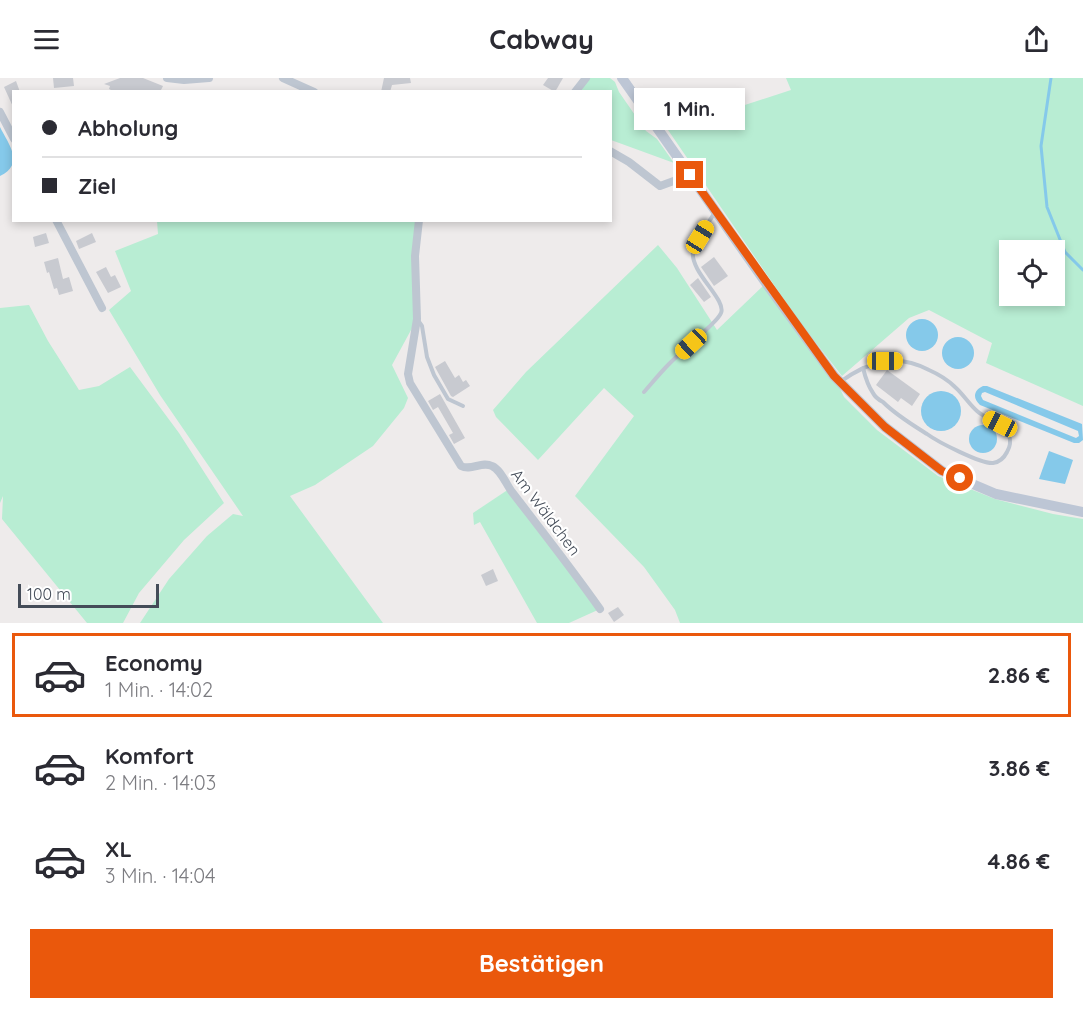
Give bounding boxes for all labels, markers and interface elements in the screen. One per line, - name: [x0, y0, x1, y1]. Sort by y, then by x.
- text: Cabway: [489, 22, 594, 56]
- icon: menu: [30, 23, 63, 56]
- icon: share: [1020, 23, 1053, 56]
- callout: 1 Min.: [634, 88, 746, 130]
- text: 1 Min.: [664, 96, 715, 121]
- text: Abholung: [78, 114, 178, 142]
- route end: [676, 161, 703, 188]
- text: Ziel: [78, 172, 116, 200]
- car: [683, 217, 717, 257]
- map controls: [999, 240, 1065, 306]
- button: locate: [999, 240, 1065, 306]
- car: [672, 325, 710, 363]
- car: [867, 352, 903, 370]
- car: [980, 408, 1020, 440]
- route start: [946, 464, 973, 491]
- street label: Am Wäldchen: [507, 465, 585, 559]
- scale bar: [18, 581, 159, 608]
- text: 100 m: [27, 584, 71, 604]
- icon: car: [33, 648, 87, 702]
- text: Economy: [105, 649, 203, 677]
- text: 2.86 €: [988, 661, 1050, 689]
- text: 1 Min. · 14:02: [105, 677, 213, 702]
- icon: car: [33, 741, 87, 795]
- text: Komfort: [105, 742, 194, 770]
- text: 3.86 €: [989, 754, 1050, 782]
- text: 2 Min. · 14:03: [105, 770, 216, 795]
- icon: car: [33, 834, 87, 888]
- text: XL: [105, 835, 132, 863]
- text: 4.86 €: [987, 847, 1050, 875]
- text: 3 Min. · 14:04: [105, 863, 216, 888]
- button: Bestätigen: [30, 929, 1053, 998]

